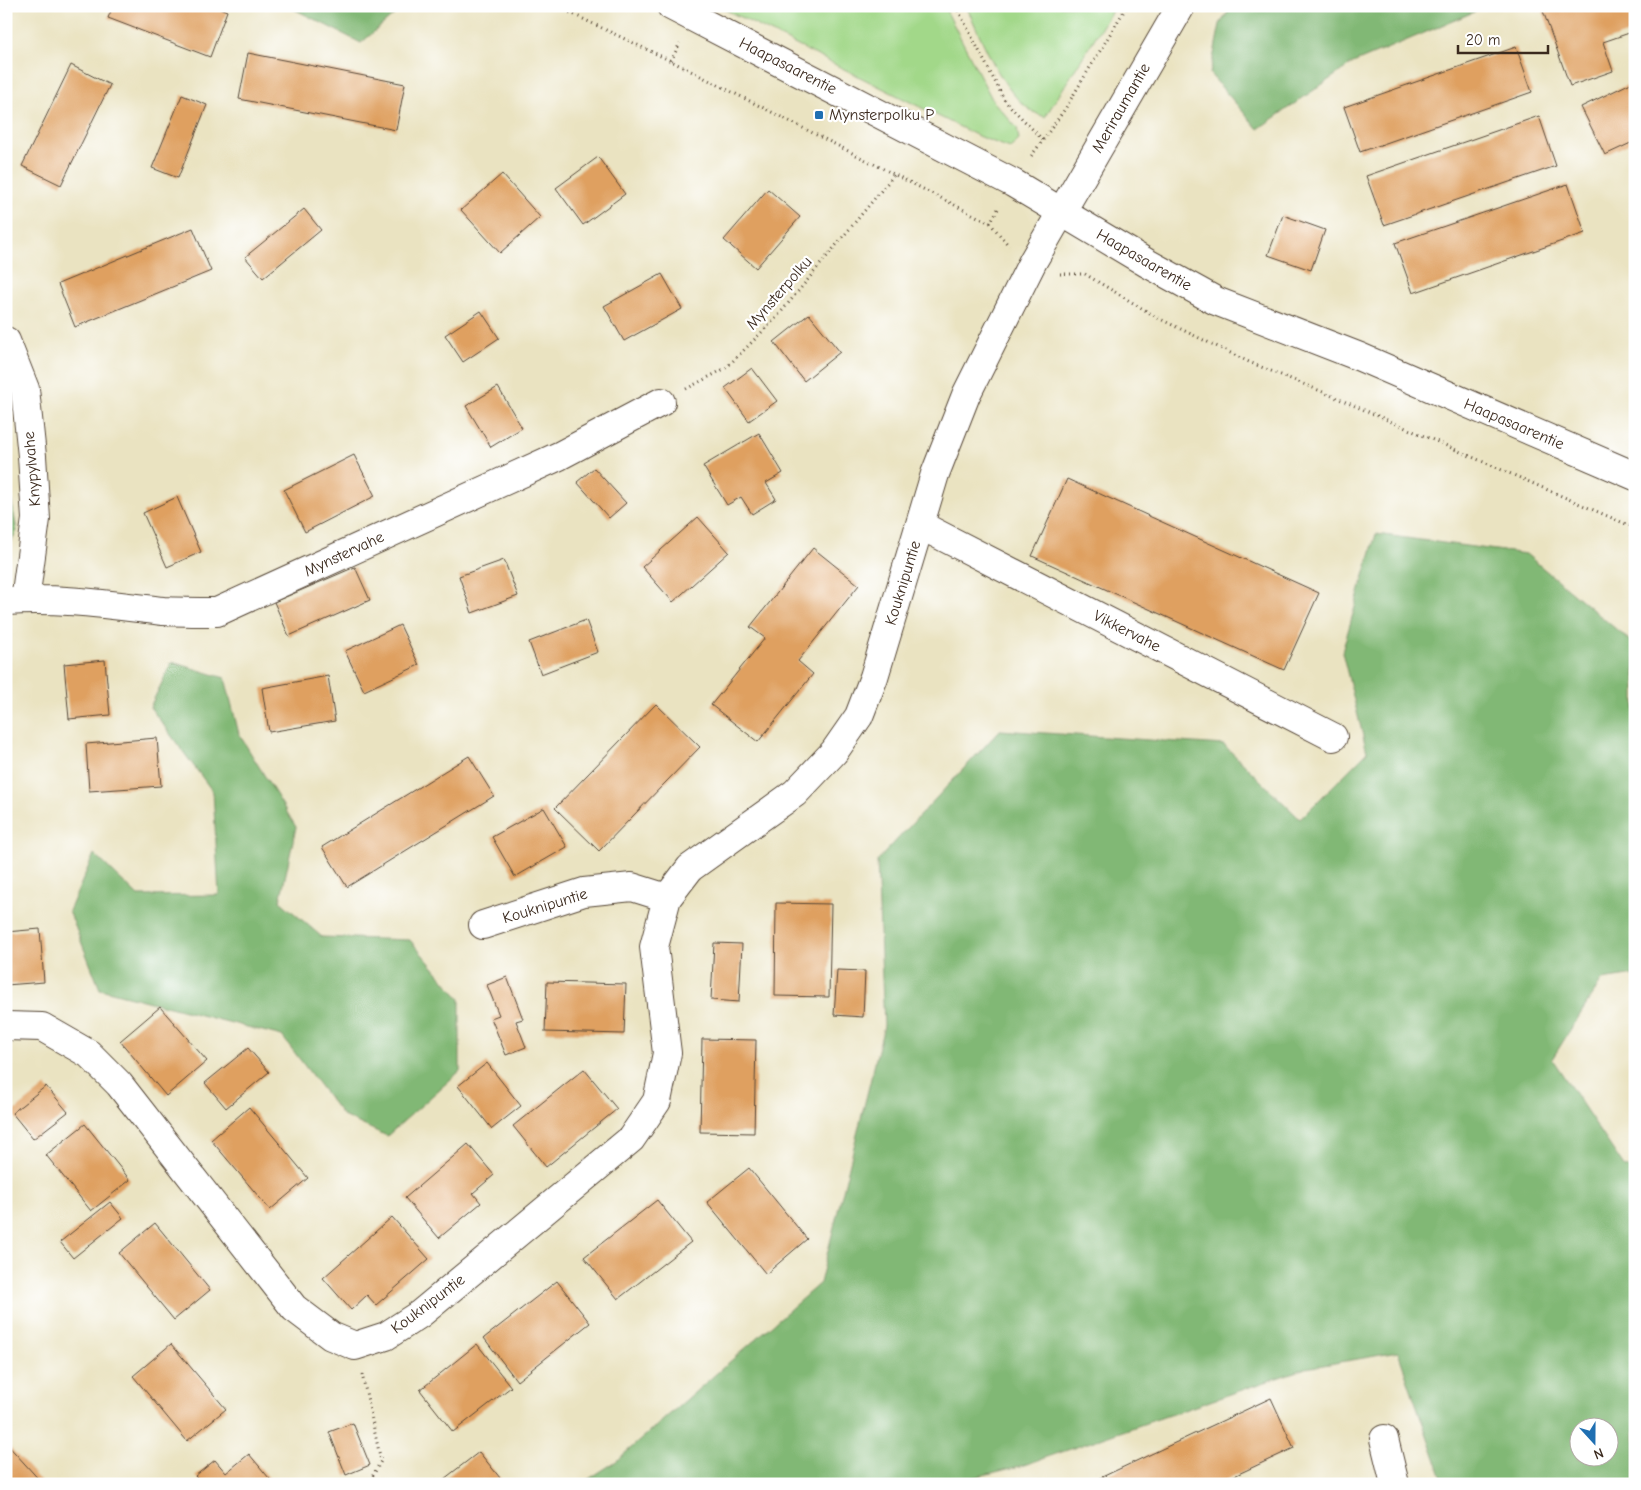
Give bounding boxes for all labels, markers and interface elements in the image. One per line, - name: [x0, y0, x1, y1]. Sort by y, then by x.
- scale bar: [1458, 22, 1548, 54]
- text: 20 m: [1466, 31, 1500, 49]
- street label: Haapasaarentie: [736, 34, 840, 98]
- street label: Meriraumantie: [1088, 60, 1154, 156]
- place label: Mynsterpolku P: [829, 106, 934, 124]
- marker: Mynsterpolku P: [813, 109, 825, 121]
- street label: Haapasaarentie: [1093, 225, 1195, 295]
- street label: Mynsterpolku: [742, 253, 816, 333]
- street label: Haapasaarentie: [1461, 395, 1567, 453]
- street label: Knypylvahe: [20, 431, 44, 507]
- street label: Mynstervahe: [301, 528, 387, 580]
- street label: Kouknipuntie: [882, 538, 924, 628]
- street label: Vikkervahe: [1090, 606, 1164, 656]
- street label: Kouknipuntie: [500, 885, 590, 927]
- street label: Kouknipuntie: [388, 1270, 468, 1338]
- north arrow: [1568, 1418, 1618, 1468]
- text: N: [1591, 1444, 1606, 1463]

